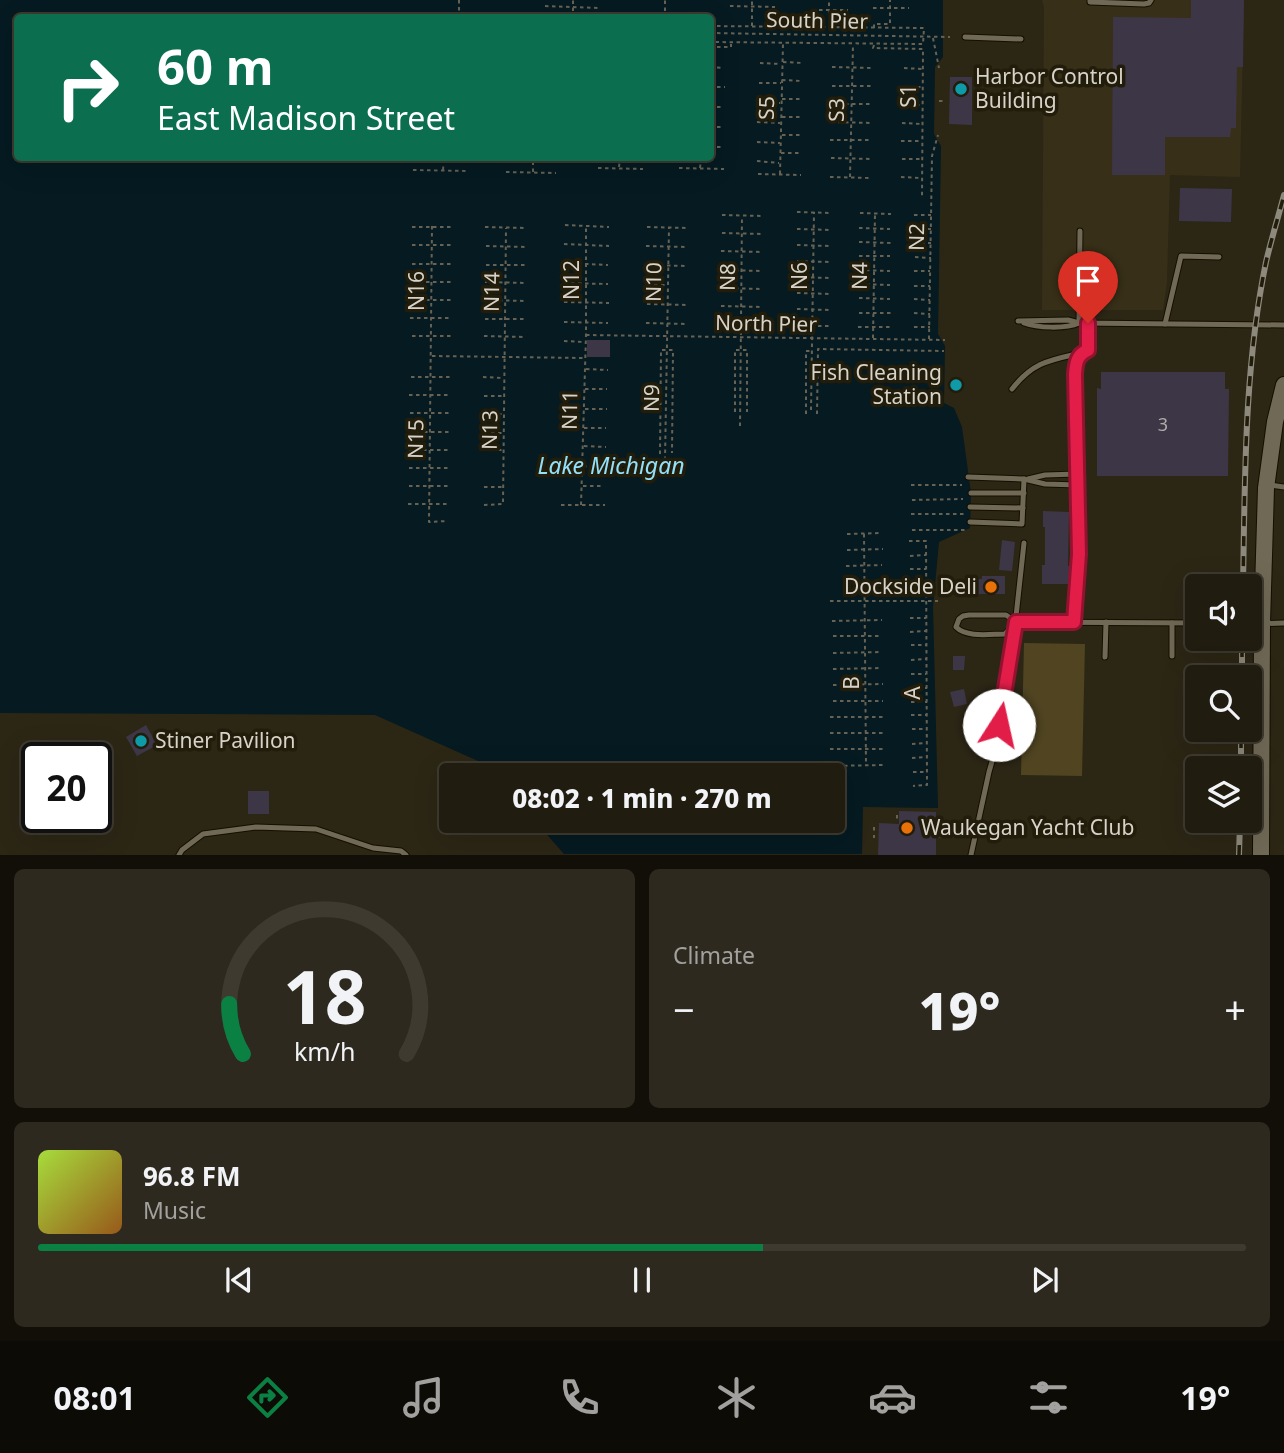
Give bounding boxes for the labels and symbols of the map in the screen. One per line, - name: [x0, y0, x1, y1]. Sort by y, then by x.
- street label: South Pier: [766, 5, 869, 35]
- place label: Harbor Control Building: [975, 62, 1124, 114]
- marker: Harbor Control Building: [953, 81, 969, 97]
- street label: S1: [894, 84, 922, 108]
- street label: S5: [752, 96, 780, 120]
- street label: S3: [822, 98, 850, 122]
- street label: N2: [902, 223, 930, 251]
- pin: [1058, 251, 1118, 323]
- street label: N12: [557, 260, 585, 300]
- street label: N10: [639, 262, 667, 302]
- street label: N6: [785, 262, 813, 290]
- street label: N4: [845, 262, 873, 290]
- street label: N8: [713, 263, 741, 291]
- street label: N16: [402, 271, 430, 311]
- street label: N14: [477, 272, 505, 312]
- street label: North Pier: [715, 308, 818, 338]
- place label: Fish Cleaning Station: [811, 358, 942, 410]
- marker: Fish Cleaning Station: [948, 377, 964, 393]
- street label: N9: [637, 384, 665, 412]
- street label: N11: [555, 390, 583, 430]
- street label: N13: [475, 410, 503, 450]
- house number: 3: [1158, 412, 1168, 436]
- street label: N15: [401, 419, 429, 459]
- water label: Lake Michigan: [537, 449, 685, 481]
- place label: Dockside Deli: [844, 572, 977, 600]
- marker: Dockside Deli: [983, 579, 999, 595]
- street label: B: [837, 676, 865, 690]
- street label: A: [898, 686, 926, 700]
- position arrow: [962, 688, 1036, 762]
- place label: Stiner Pavilion: [155, 726, 296, 754]
- marker: Stiner Pavilion: [133, 733, 149, 749]
- speed limit sign: 20: [21, 742, 112, 833]
- place label: Waukegan Yacht Club: [921, 813, 1134, 841]
- marker: Waukegan Yacht Club: [899, 820, 915, 836]

